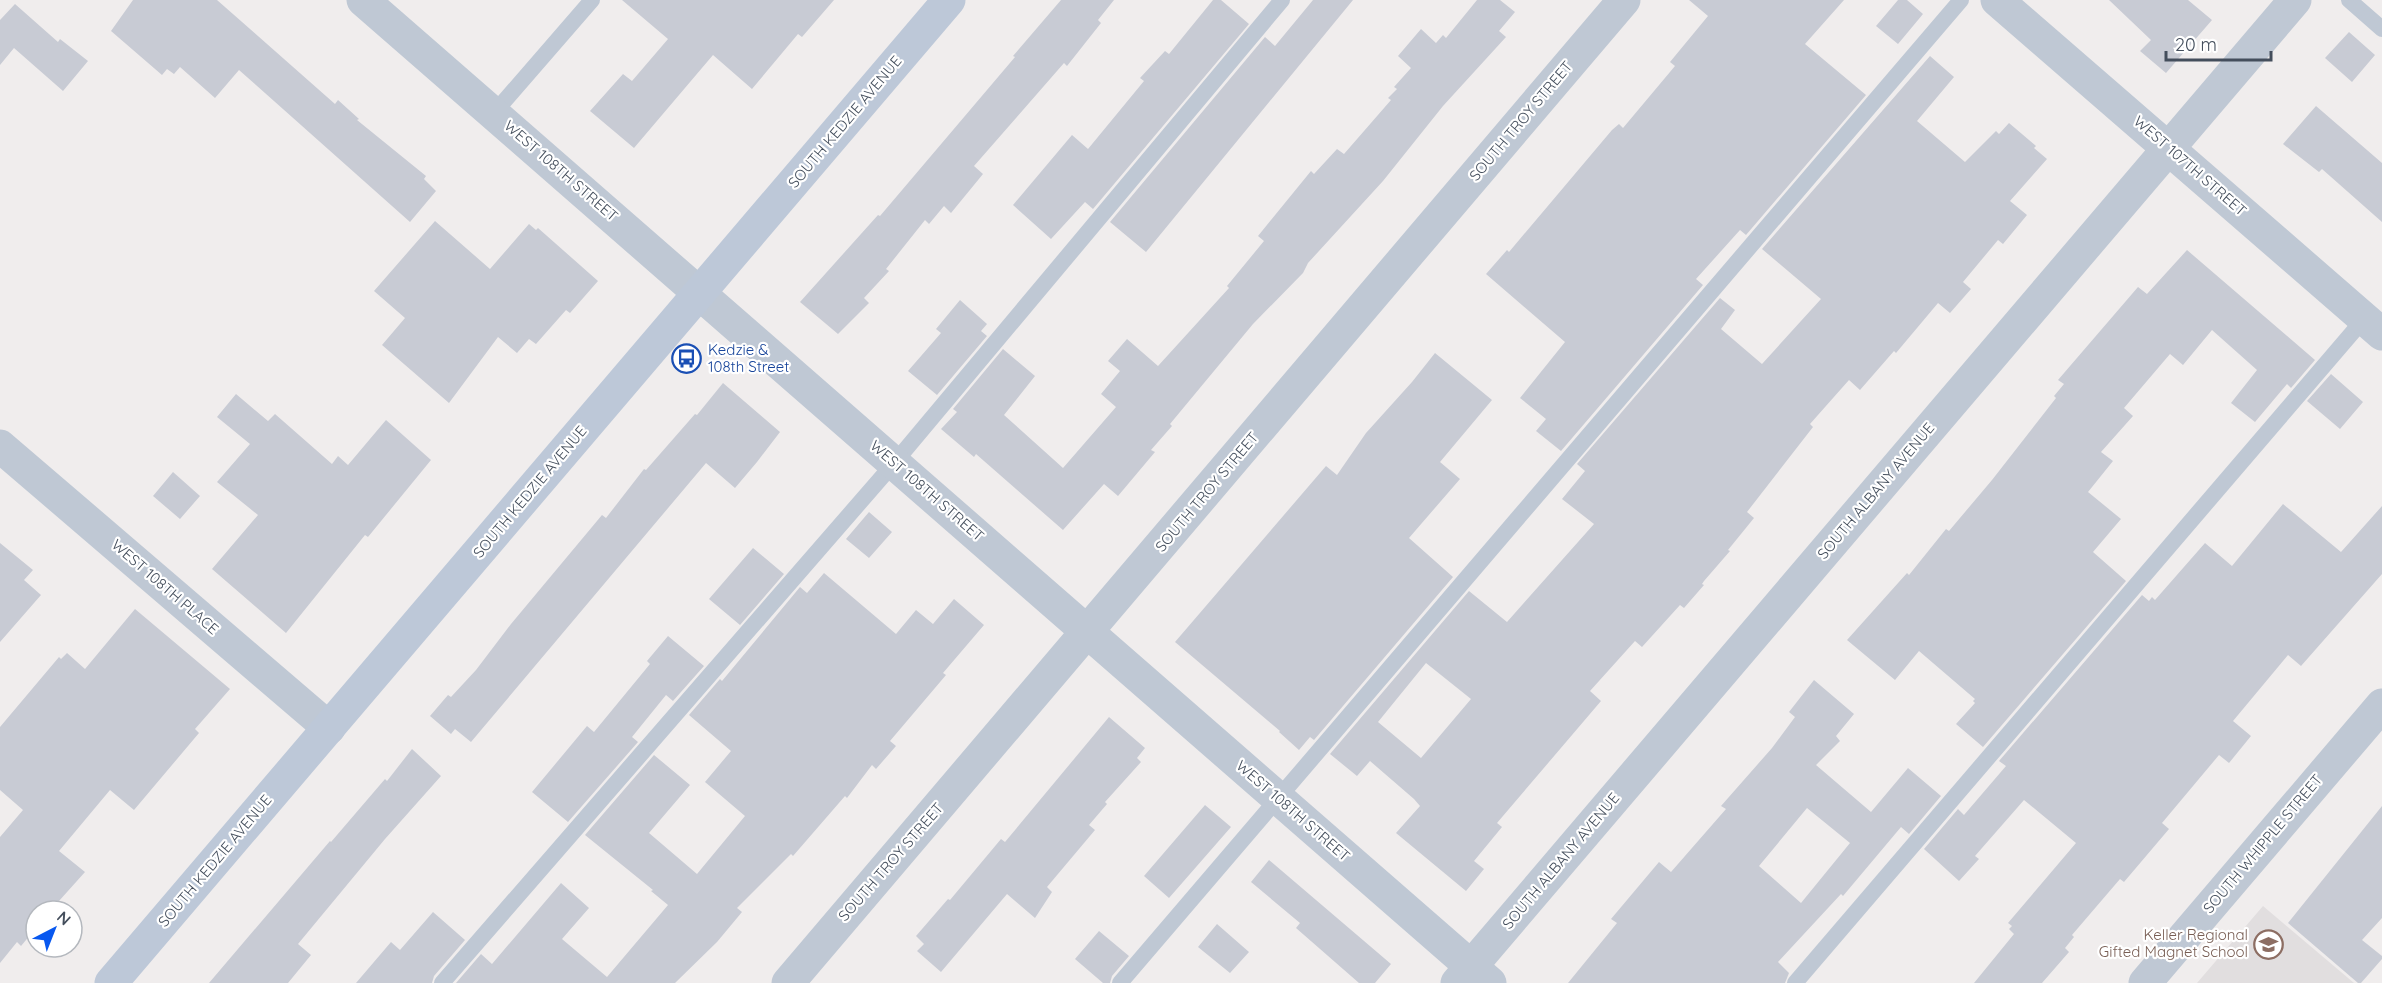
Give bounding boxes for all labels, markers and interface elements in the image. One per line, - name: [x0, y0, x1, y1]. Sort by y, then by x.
- scale bar: [2166, 24, 2271, 62]
- text: 20 m: [2175, 33, 2217, 56]
- street label: SOUTH KEDZIE AVENUE: [784, 52, 905, 192]
- street label: SOUTH TROY STREET: [1465, 57, 1576, 185]
- street label: WEST 107TH STREET: [2130, 111, 2251, 220]
- street label: WEST 108TH STREET: [500, 116, 622, 225]
- place label: Kedzie & 108th Street: [708, 340, 789, 376]
- bus stop icon: Kedzie & 108th Street: [671, 343, 703, 375]
- street label: SOUTH ALBANY AVENUE: [1813, 419, 1938, 563]
- street label: SOUTH KEDZIE AVENUE: [469, 422, 590, 562]
- street label: SOUTH TROY STREET: [1151, 428, 1262, 556]
- street label: WEST 108TH STREET: [866, 436, 988, 545]
- street label: WEST 108TH PLACE: [108, 535, 223, 638]
- street label: WEST 108TH STREET: [1232, 756, 1354, 865]
- street label: SOUTH WHIPPLE STREET: [2199, 770, 2326, 917]
- street label: SOUTH ALBANY AVENUE: [1498, 789, 1623, 933]
- street label: SOUTH KEDZIE AVENUE: [154, 791, 275, 931]
- street label: SOUTH TROY STREET: [834, 799, 947, 925]
- north arrow: [24, 899, 84, 959]
- text: N: [53, 906, 75, 929]
- place label: Keller Regional Gifted Magnet School: [2099, 925, 2248, 961]
- school or university icon: Keller Regional Gifted Magnet School: [2253, 928, 2285, 960]

